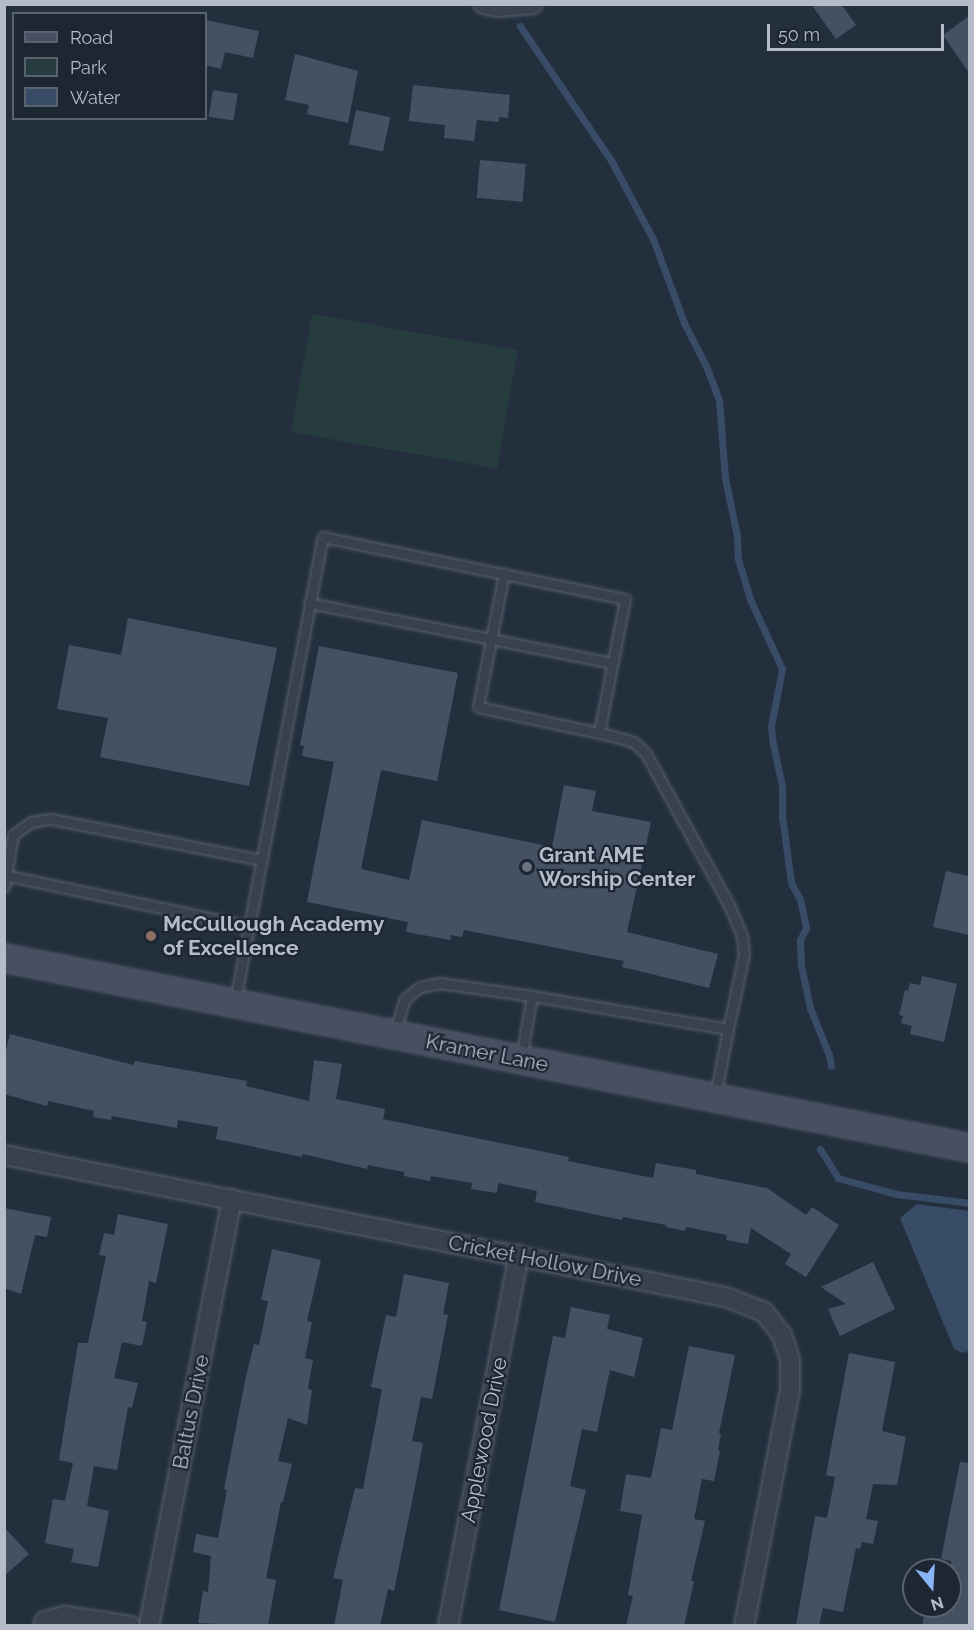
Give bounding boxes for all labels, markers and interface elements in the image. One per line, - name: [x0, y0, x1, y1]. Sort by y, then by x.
- legend: [12, 12, 207, 120]
- scale bar: [770, 12, 947, 50]
- text: 50 m: [778, 24, 820, 45]
- text: Road: [70, 27, 113, 48]
- text: Park: [70, 57, 107, 78]
- text: Water: [70, 87, 120, 108]
- place label: Grant AME Worship Center: [539, 842, 695, 892]
- marker: Grant AME Worship Center: [520, 860, 534, 874]
- place label: McCullough Academy of Excellence: [163, 911, 385, 961]
- marker: McCullough Academy of Excellence: [144, 929, 158, 943]
- street label: Kramer Lane: [423, 1029, 551, 1077]
- street label: Cricket Hollow Drive: [446, 1230, 644, 1292]
- street label: Baltus Drive: [168, 1353, 214, 1471]
- street label: Applewood Drive: [456, 1355, 512, 1525]
- north arrow: [902, 1558, 962, 1618]
- text: N: [928, 1593, 946, 1615]

